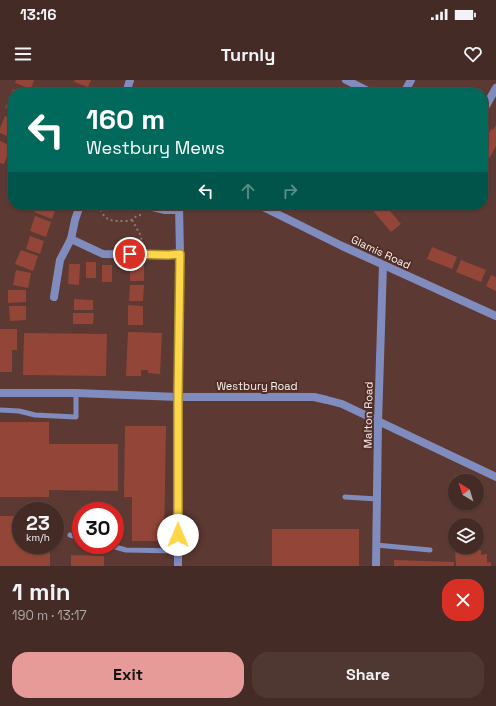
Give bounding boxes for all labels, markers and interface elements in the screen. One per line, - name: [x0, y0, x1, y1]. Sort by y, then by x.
- text: 13:16: [20, 5, 56, 24]
- icon: menu: [12, 43, 34, 65]
- text: Turnly: [221, 43, 275, 66]
- icon: heart: [462, 43, 484, 65]
- text: 160 m: [86, 101, 165, 137]
- icon: left: [20, 104, 72, 156]
- text: Westbury Mews: [86, 136, 225, 159]
- icon: left: [195, 180, 217, 202]
- icon: ahead: [237, 180, 259, 202]
- icon: right: [279, 180, 301, 202]
- street label: Glamis Road: [349, 232, 413, 272]
- pin: [113, 237, 147, 271]
- icon: arrive: [119, 243, 141, 265]
- street label: Westbury Road: [216, 379, 298, 393]
- street label: Malton Road: [360, 382, 376, 448]
- north arrow: [448, 474, 484, 510]
- map controls: [448, 474, 484, 554]
- speed limit sign: 30: [72, 502, 124, 554]
- text: 23: [26, 510, 50, 536]
- position arrow: [157, 514, 199, 556]
- button: layers: [448, 518, 484, 554]
- text: km/h: [26, 531, 50, 544]
- text: 1 min: [12, 576, 71, 607]
- button: close: [442, 579, 484, 621]
- text: 190 m · 13:17: [12, 607, 87, 624]
- button: Exit: [12, 652, 244, 698]
- button: Share: [252, 652, 484, 698]

